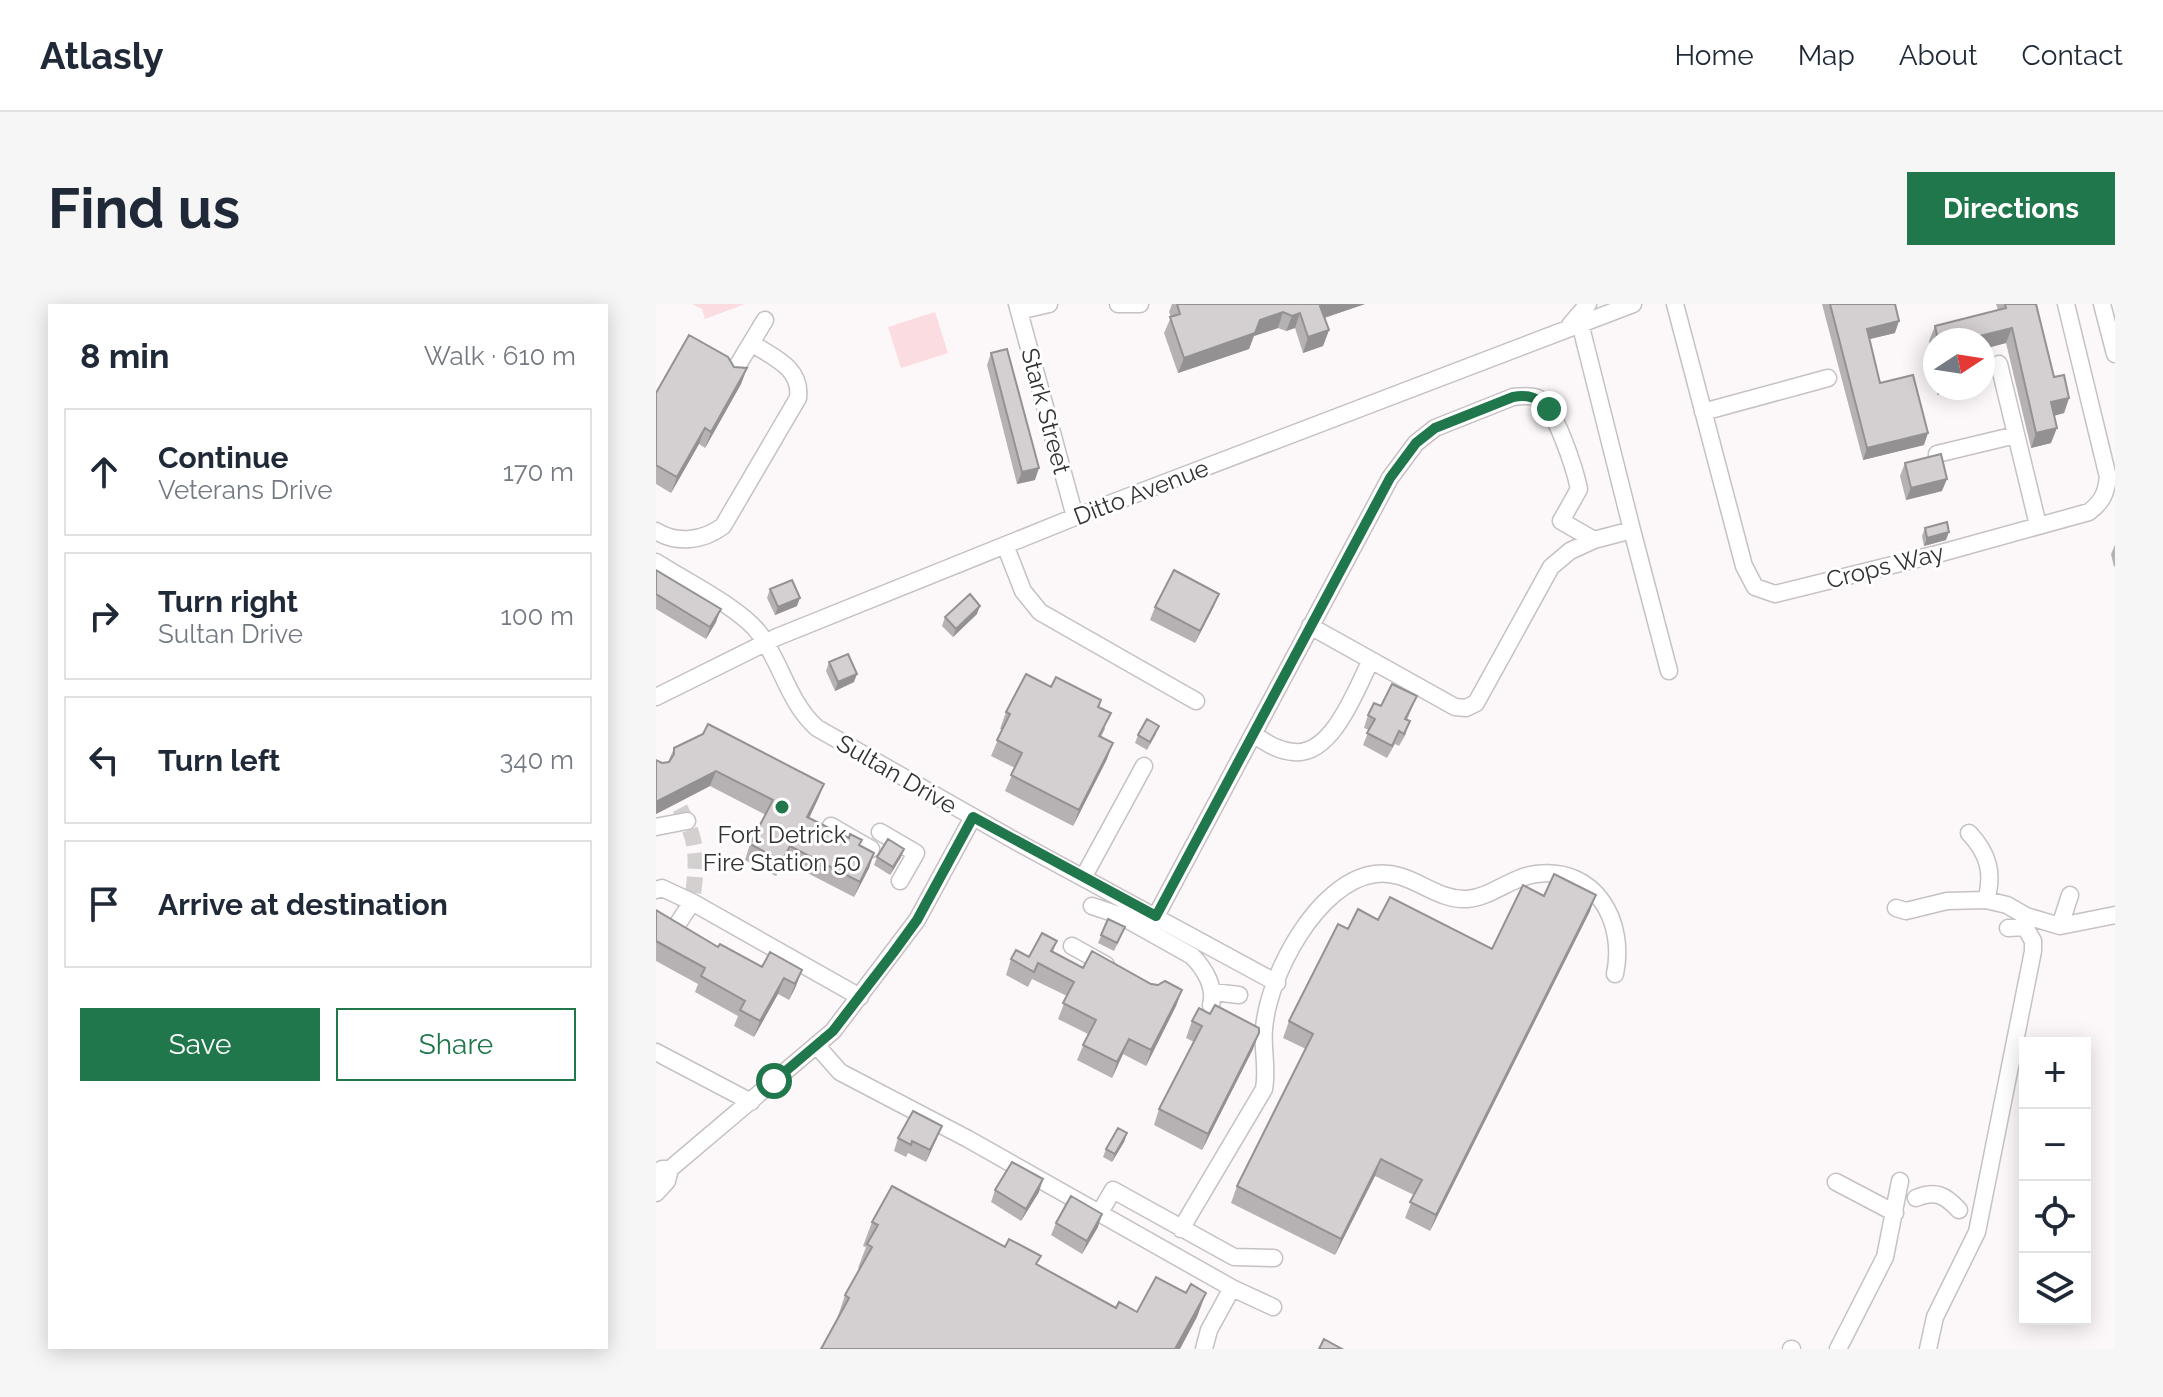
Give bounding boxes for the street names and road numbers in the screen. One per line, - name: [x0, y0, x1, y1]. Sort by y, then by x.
- street label: Stark Street: [1015, 345, 1077, 477]
- street label: Ditto Avenue: [1069, 453, 1213, 531]
- street label: Crops Way: [1823, 537, 1947, 595]
- street label: Sultan Drive: [832, 728, 962, 820]

